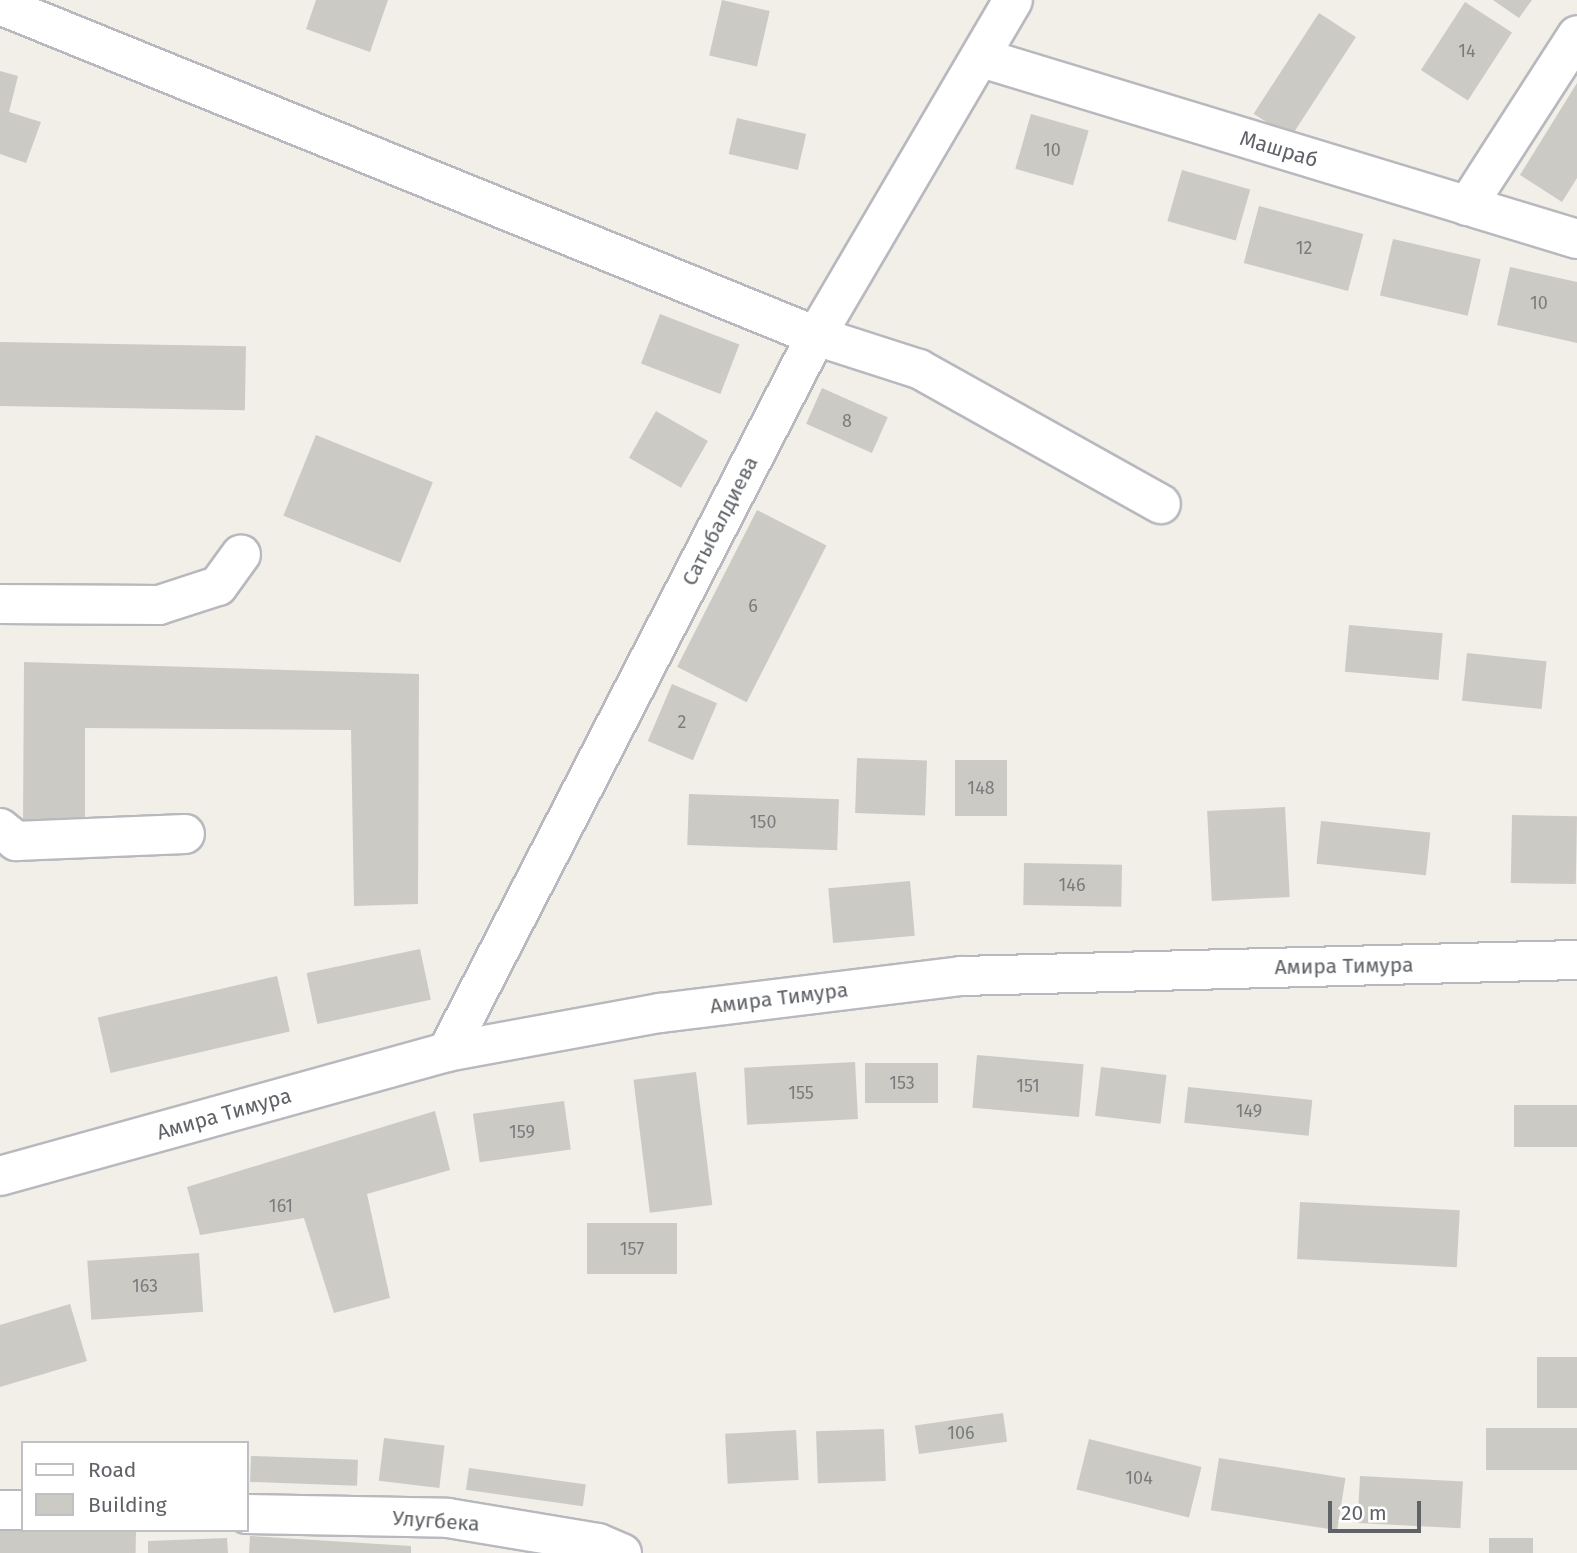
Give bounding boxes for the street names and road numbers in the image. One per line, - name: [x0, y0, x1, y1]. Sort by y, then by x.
- street label: Машраб: [1237, 125, 1321, 173]
- street label: Сатыбалдиева: [677, 452, 763, 590]
- street label: Амира Тимура: [1274, 952, 1414, 980]
- street label: Амира Тимура: [709, 977, 849, 1019]
- street label: Амира Тимура: [154, 1083, 294, 1145]
- street label: Улугбека: [392, 1505, 480, 1537]

